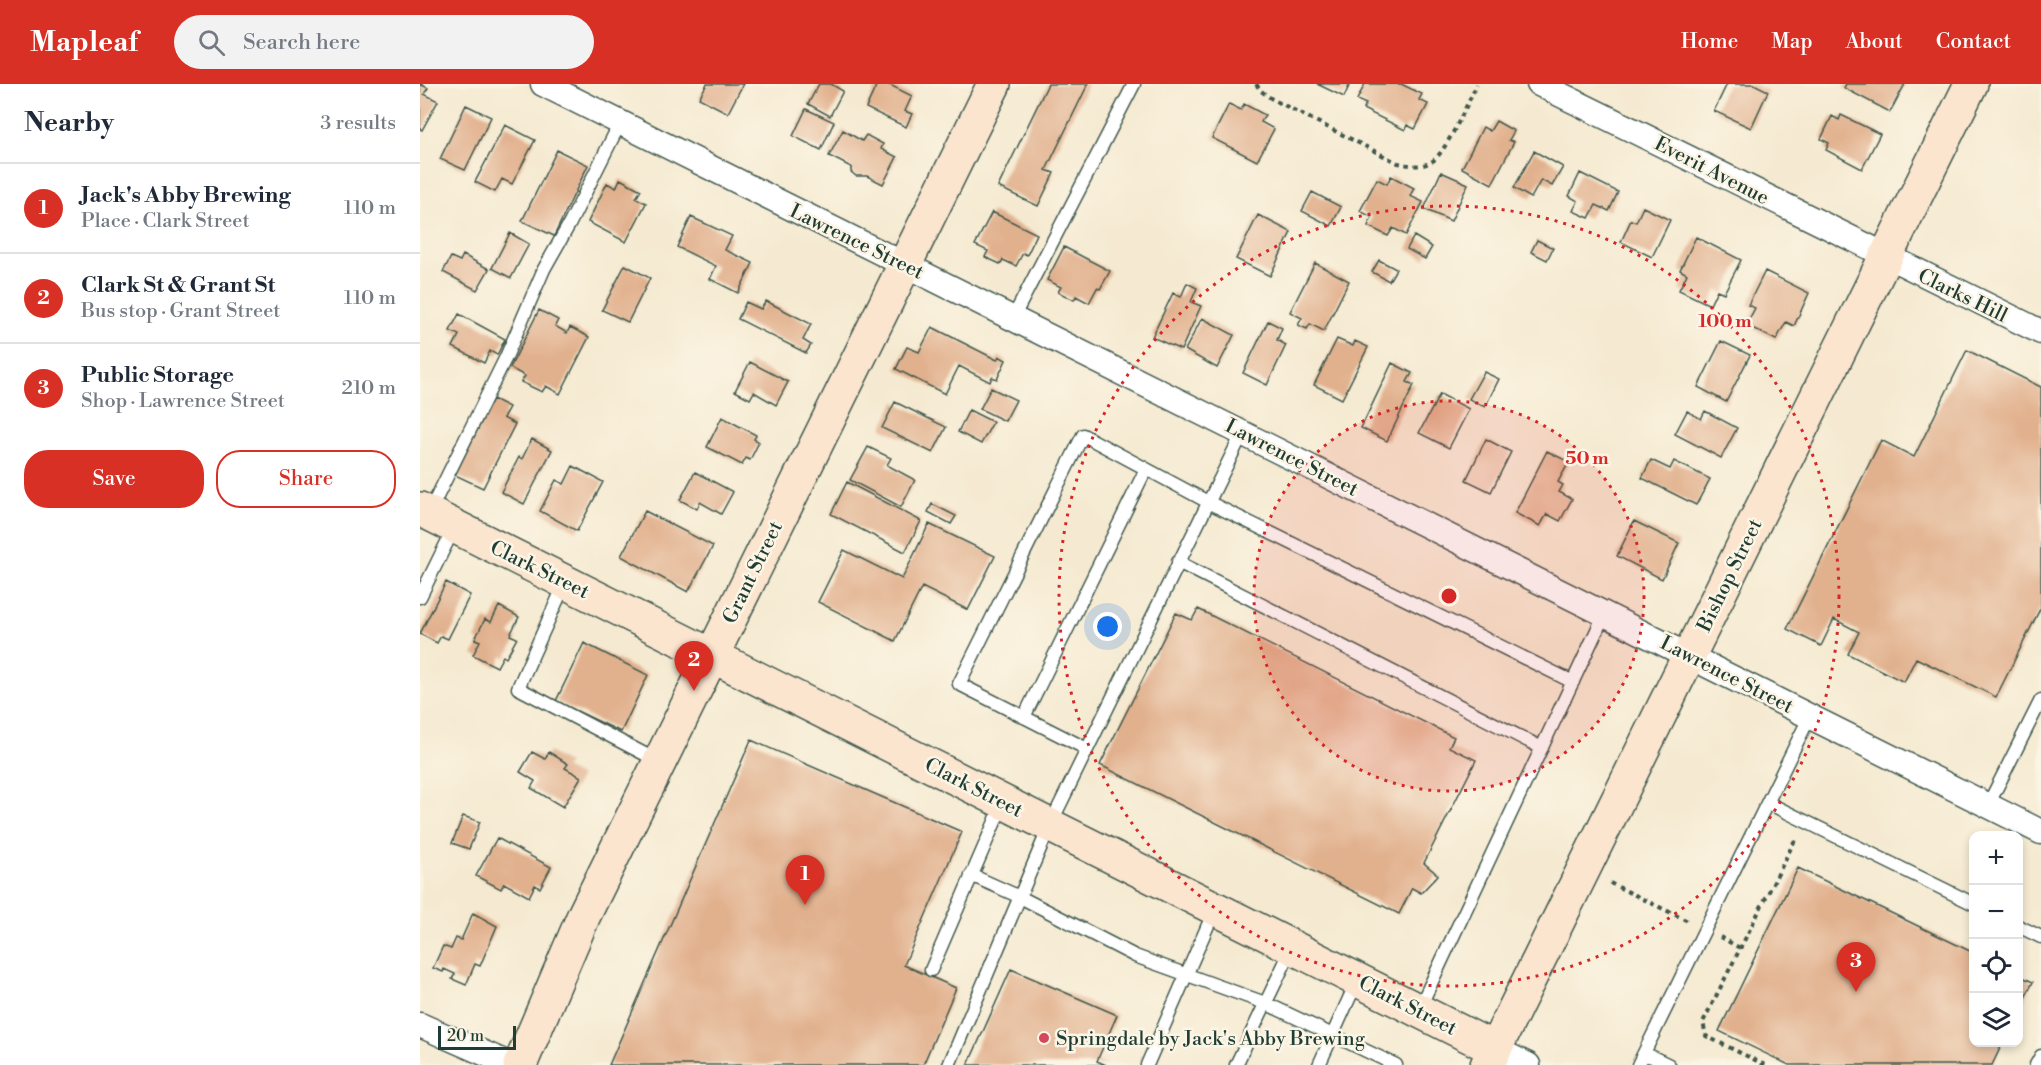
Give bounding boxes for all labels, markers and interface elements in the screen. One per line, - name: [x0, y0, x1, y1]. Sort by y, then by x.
- search box: [174, 15, 594, 69]
- text: Mapleaf: [30, 25, 138, 60]
- icon: search: [195, 26, 228, 59]
- text: Search here: [243, 29, 360, 56]
- text: Home: [1681, 29, 1738, 55]
- text: Map: [1771, 29, 1813, 55]
- text: About: [1846, 29, 1903, 55]
- text: Contact: [1936, 29, 2011, 55]
- text: Nearby: [24, 107, 114, 139]
- text: 3 results: [320, 111, 396, 136]
- street label: Everit Avenue: [1650, 132, 1773, 211]
- text: Jack's Abby Brewing: [81, 182, 291, 209]
- text: 1: [39, 196, 48, 221]
- text: 110 m: [344, 196, 396, 221]
- street label: Lawrence Street: [785, 199, 927, 286]
- text: Place · Clark Street: [81, 209, 250, 234]
- street label: Clarks Hill: [1913, 264, 2011, 329]
- text: Clark St & Grant St: [81, 272, 275, 299]
- text: 2: [37, 286, 50, 311]
- text: 110 m: [344, 286, 396, 311]
- text: Bus stop · Grant Street: [81, 299, 280, 324]
- text: 100 m: [1698, 310, 1752, 333]
- text: Public Storage: [81, 362, 234, 389]
- text: 3: [37, 376, 50, 401]
- text: 210 m: [341, 376, 396, 401]
- text: Shop · Lawrence Street: [81, 389, 285, 414]
- street label: Lawrence Street: [1221, 414, 1362, 503]
- text: 50 m: [1565, 447, 1609, 470]
- button: Save: [24, 450, 204, 508]
- button: Share: [216, 450, 396, 508]
- street label: Bishop Street: [1692, 515, 1768, 637]
- street label: Grant Street: [718, 517, 789, 628]
- street label: Clark Street: [486, 536, 593, 605]
- centre of rings: [1439, 586, 1459, 606]
- your location: [1093, 612, 1122, 641]
- street label: Lawrence Street: [1656, 631, 1797, 720]
- pin: 2: [674, 642, 714, 691]
- street label: Clark Street: [920, 753, 1027, 824]
- map controls: [1969, 831, 2023, 1047]
- button: +: [1969, 831, 2023, 885]
- pin: 1: [786, 856, 824, 905]
- button: −: [1969, 885, 2023, 939]
- button: locate: [1969, 939, 2023, 993]
- pin: 3: [1836, 942, 1876, 992]
- street label: Clark Street: [1354, 971, 1461, 1042]
- button: layers: [1969, 993, 2023, 1047]
- scale bar: [438, 1023, 516, 1050]
- text: 20 m: [447, 1026, 484, 1046]
- place label: Springdale by Jack's Abby Brewing: [1056, 1027, 1366, 1052]
- marker: Springdale by Jack's Abby Brewing: [1037, 1031, 1051, 1045]

